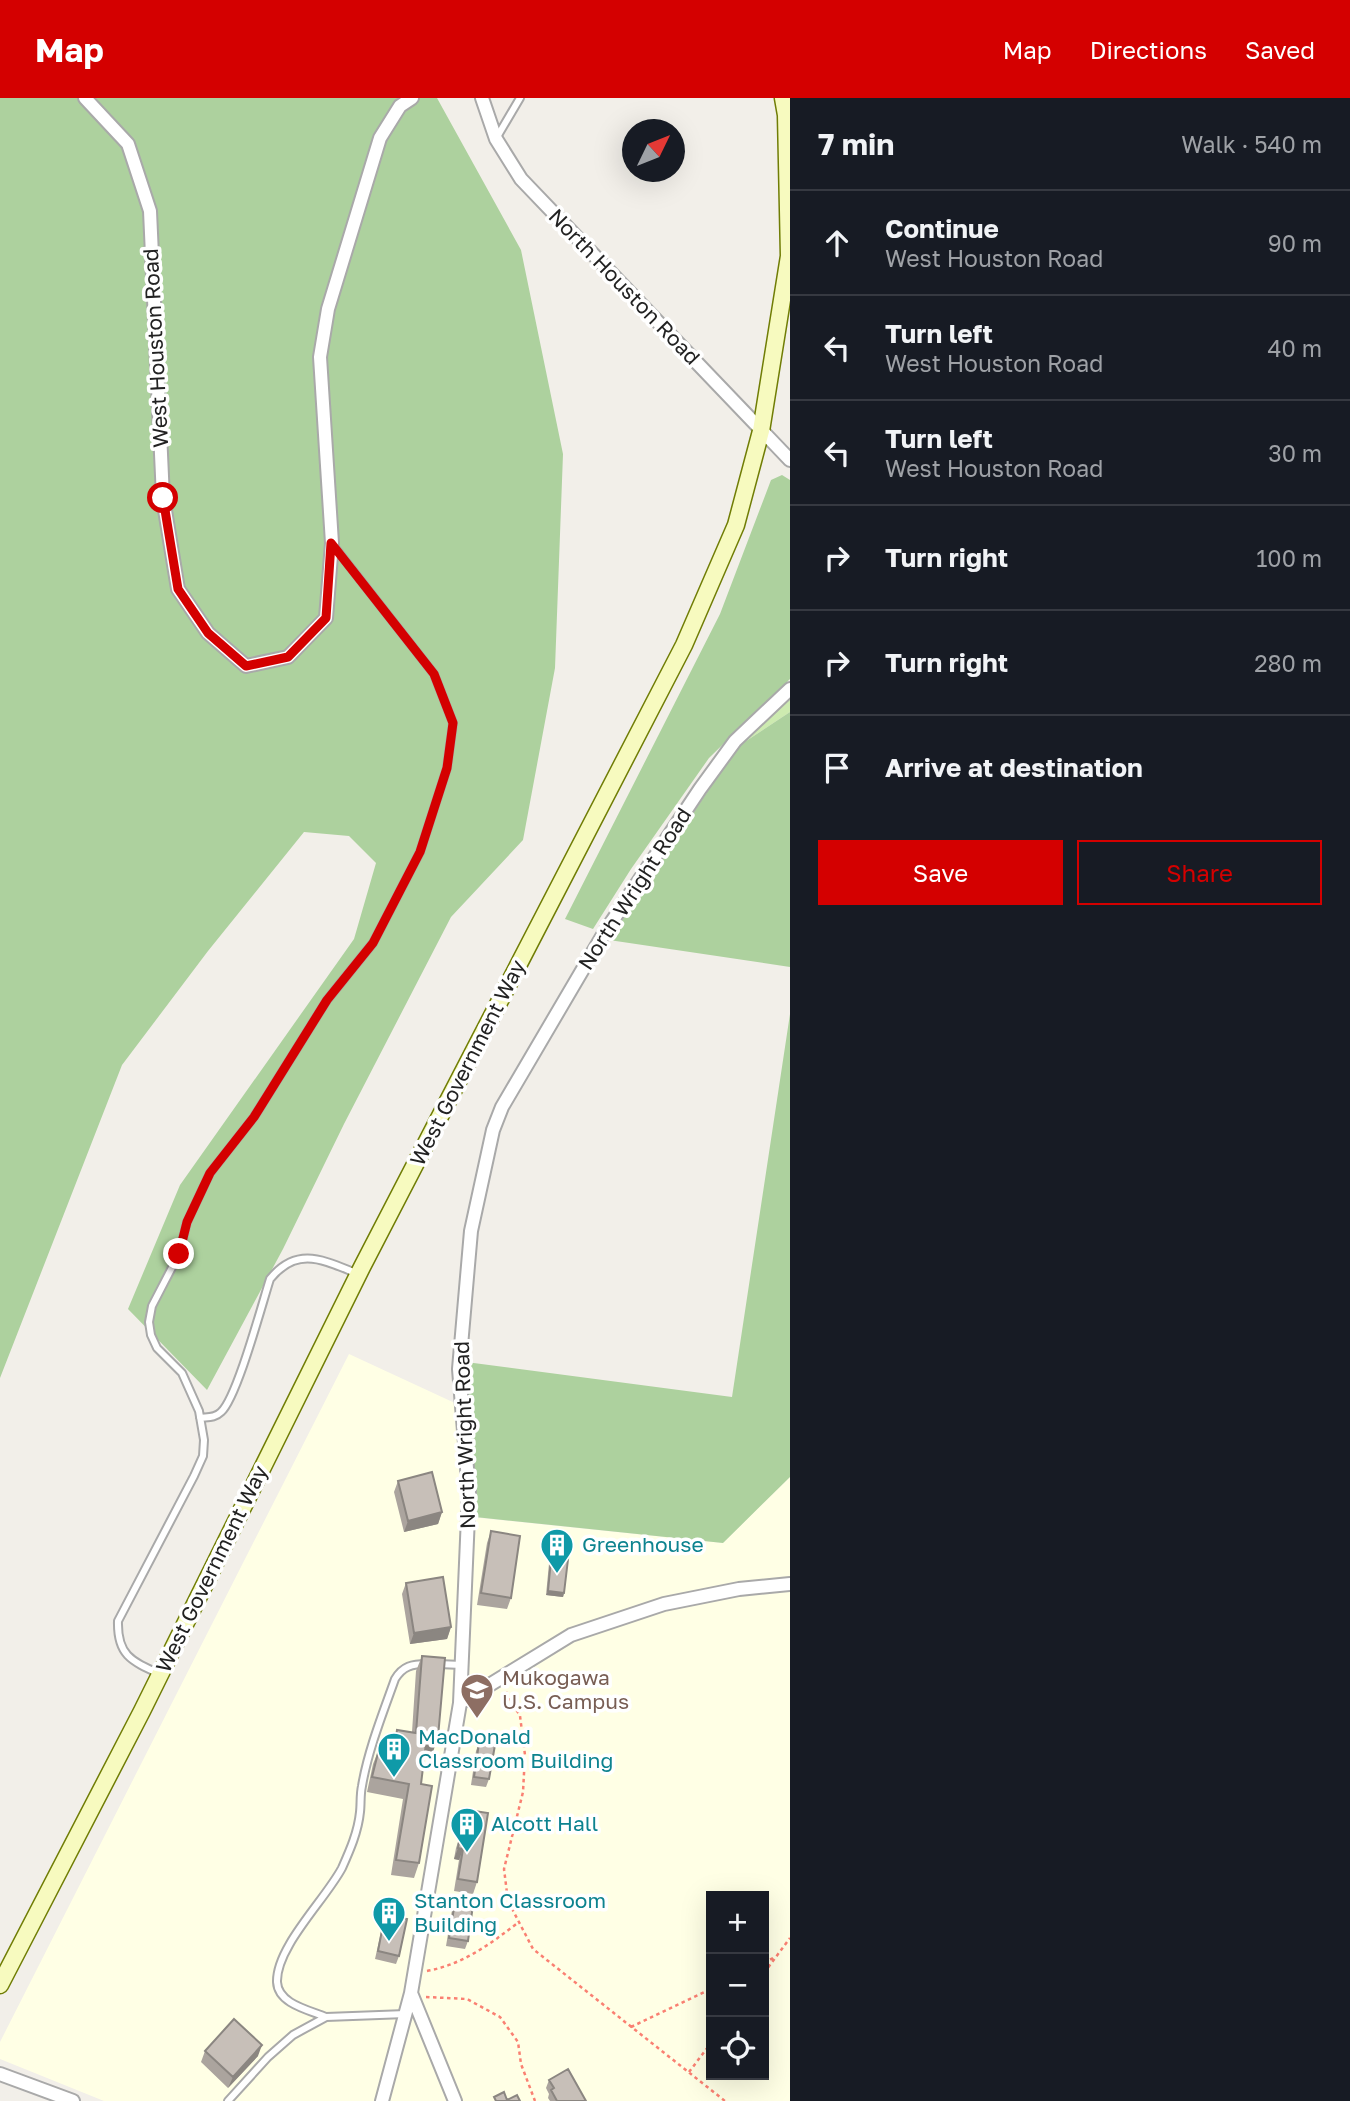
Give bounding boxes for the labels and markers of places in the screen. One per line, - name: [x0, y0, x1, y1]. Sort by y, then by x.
- building icon: Greenhouse: [538, 1526, 576, 1575]
- place label: Greenhouse: [582, 1531, 704, 1557]
- place label: Mukogawa U.S. Campus: [502, 1664, 629, 1714]
- school or university icon: Mukogawa U.S. Campus: [458, 1671, 496, 1720]
- place label: MacDonald Classroom Building: [418, 1723, 613, 1773]
- building icon: MacDonald Classroom Building: [375, 1730, 413, 1779]
- building icon: Alcott Hall: [448, 1805, 486, 1854]
- place label: Alcott Hall: [491, 1810, 598, 1836]
- place label: Stanton Classroom Building: [414, 1887, 606, 1937]
- building icon: Stanton Classroom Building: [370, 1894, 408, 1943]

